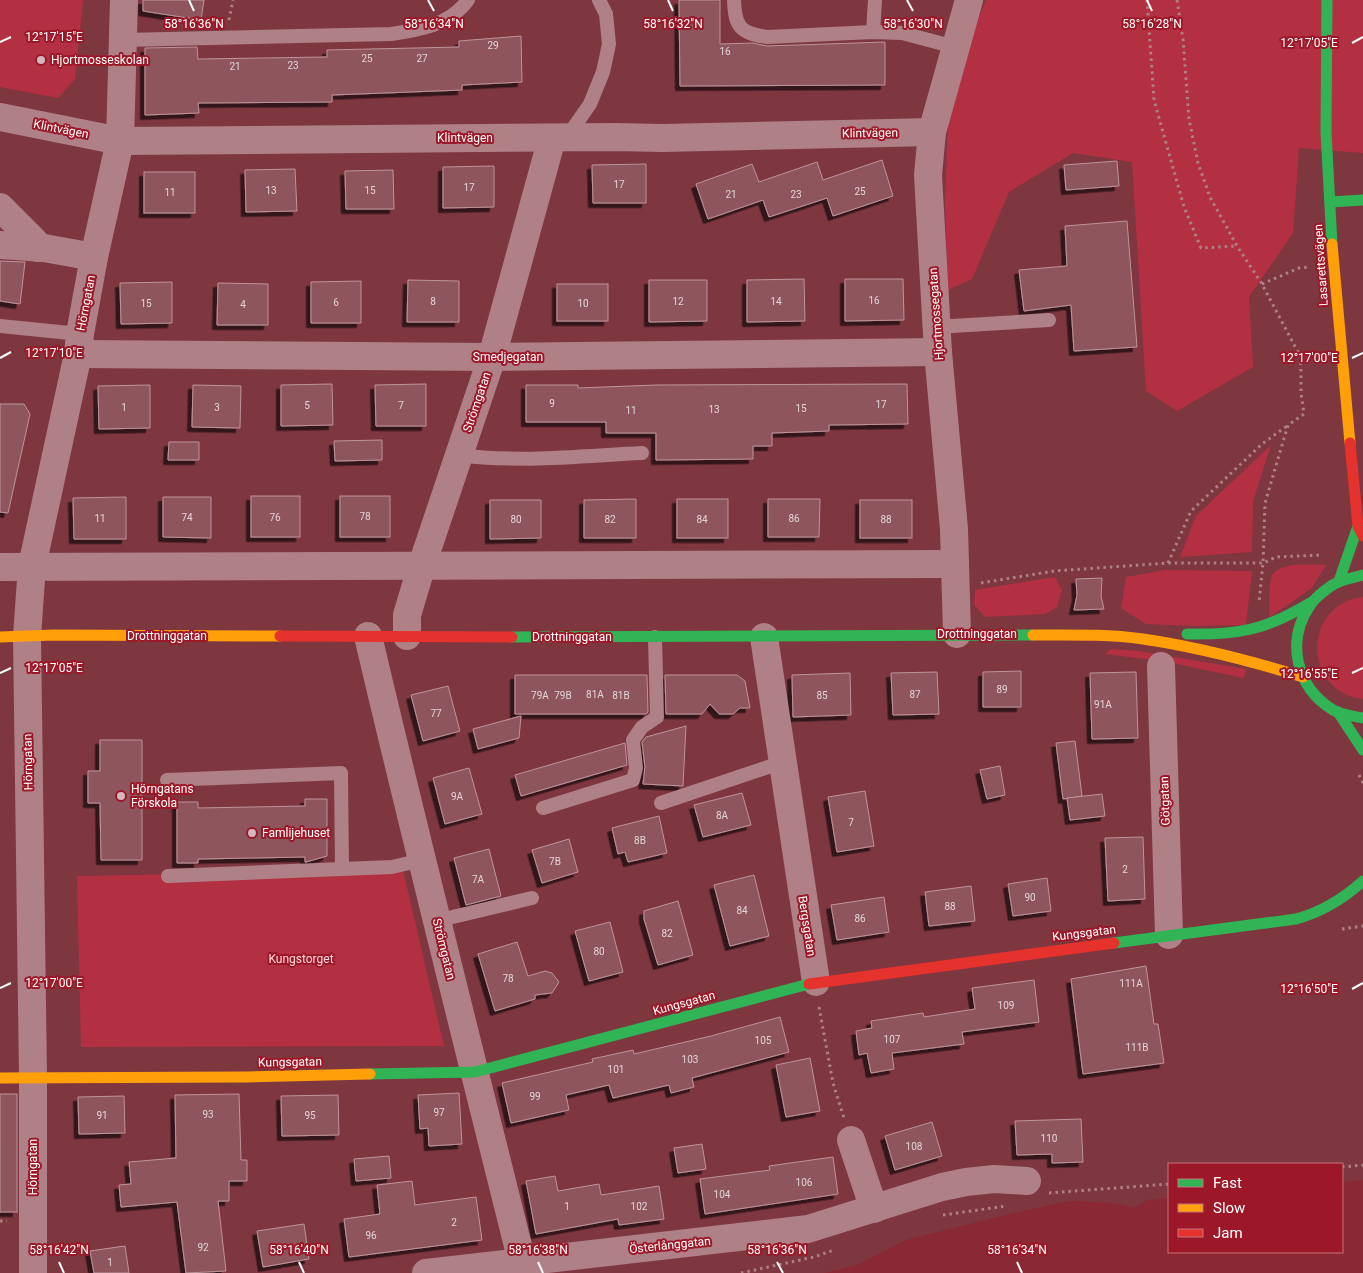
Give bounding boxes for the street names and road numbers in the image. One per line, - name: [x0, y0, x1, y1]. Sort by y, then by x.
- street label: Klintvägen: [32, 117, 90, 141]
- street label: Klintvägen: [842, 126, 898, 140]
- street label: Klintvägen: [437, 131, 493, 145]
- street label: Lasarettsvägen: [1311, 224, 1331, 306]
- street label: Hjortmossegatan: [926, 267, 946, 361]
- street label: Hörngatan: [74, 274, 98, 332]
- street label: Smedjegatan: [473, 350, 543, 364]
- street label: Strömgatan: [460, 370, 494, 434]
- street label: Drottninggatan: [937, 627, 1017, 641]
- street label: Drottninggatan: [127, 629, 207, 643]
- street label: Drottninggatan: [532, 630, 612, 644]
- street label: Hörngatan: [21, 734, 35, 790]
- street label: Götgatan: [1157, 776, 1173, 826]
- street label: Bergsgatan: [795, 895, 819, 957]
- street label: Strömgatan: [430, 917, 458, 981]
- street label: Kungsgatan: [1051, 922, 1117, 944]
- street label: Kungsgatan: [651, 988, 717, 1018]
- street label: Kungsgatan: [258, 1054, 322, 1070]
- street label: Hörngatan: [26, 1139, 40, 1195]
- street label: Österlånggatan: [628, 1233, 711, 1256]

